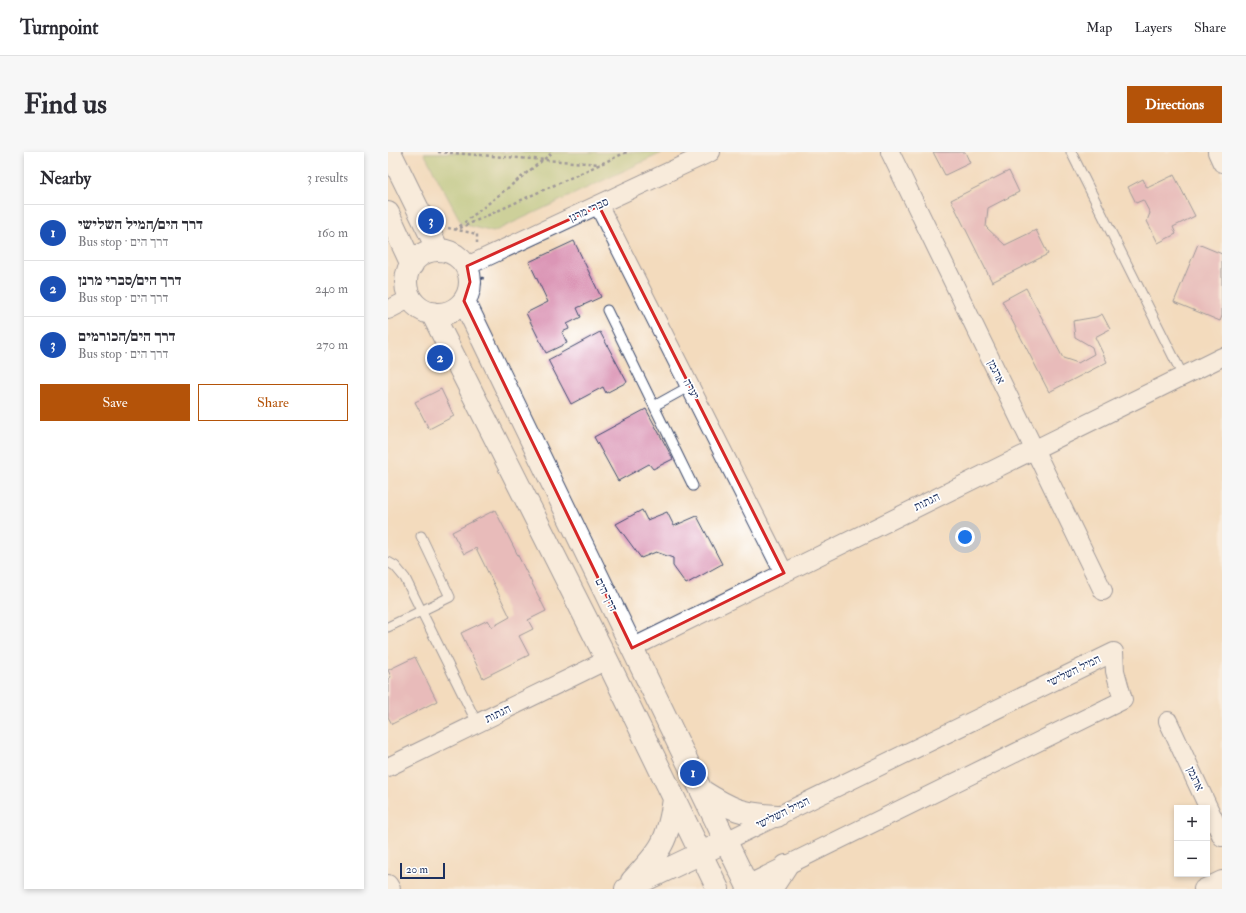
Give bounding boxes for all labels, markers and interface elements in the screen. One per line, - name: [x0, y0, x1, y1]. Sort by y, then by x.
- text: Turnpoint: [20, 16, 98, 40]
- text: Map: [1086, 19, 1112, 36]
- text: Layers: [1134, 19, 1172, 36]
- text: Share: [1194, 19, 1226, 36]
- button: Directions: [1127, 86, 1222, 123]
- text: Find us: [24, 87, 107, 122]
- text: Nearby: [40, 168, 91, 189]
- text: 3 results: [307, 170, 348, 186]
- street label: סברי מרנן: [567, 194, 611, 226]
- pin: 3: [418, 206, 444, 236]
- text: דרך הים/המיל השלישי: [78, 215, 203, 234]
- text: 1: [51, 225, 55, 241]
- text: 160 m: [317, 225, 348, 241]
- text: Bus stop · דרך הים: [78, 234, 168, 250]
- text: דרך הים/סברי מרנן: [78, 271, 182, 290]
- text: 2: [50, 281, 56, 297]
- text: 240 m: [315, 281, 348, 297]
- text: Bus stop · דרך הים: [78, 290, 168, 306]
- text: דרך הים/הכורמים: [78, 327, 176, 346]
- text: 3: [51, 337, 56, 353]
- text: 270 m: [316, 337, 348, 353]
- pin: 2: [427, 343, 453, 373]
- text: Bus stop · דרך הים: [78, 346, 168, 362]
- street label: ארגמן: [984, 357, 1008, 387]
- street label: יערה: [680, 376, 702, 402]
- button: Save: [40, 384, 190, 421]
- button: Share: [198, 384, 348, 421]
- street label: הגתות: [912, 489, 942, 515]
- your location: [955, 527, 975, 547]
- street label: דרך הים: [591, 576, 621, 614]
- street label: המיל השלישי: [1045, 652, 1103, 690]
- street label: הגתות: [483, 701, 513, 727]
- pin: 1: [680, 758, 706, 788]
- street label: ארגמן: [1183, 764, 1207, 794]
- street label: המיל השלישי: [754, 794, 812, 832]
- map controls: [1174, 805, 1210, 877]
- button: +: [1174, 805, 1210, 841]
- button: −: [1174, 841, 1210, 877]
- scale bar: [400, 861, 445, 880]
- text: 20 m: [406, 863, 428, 876]

